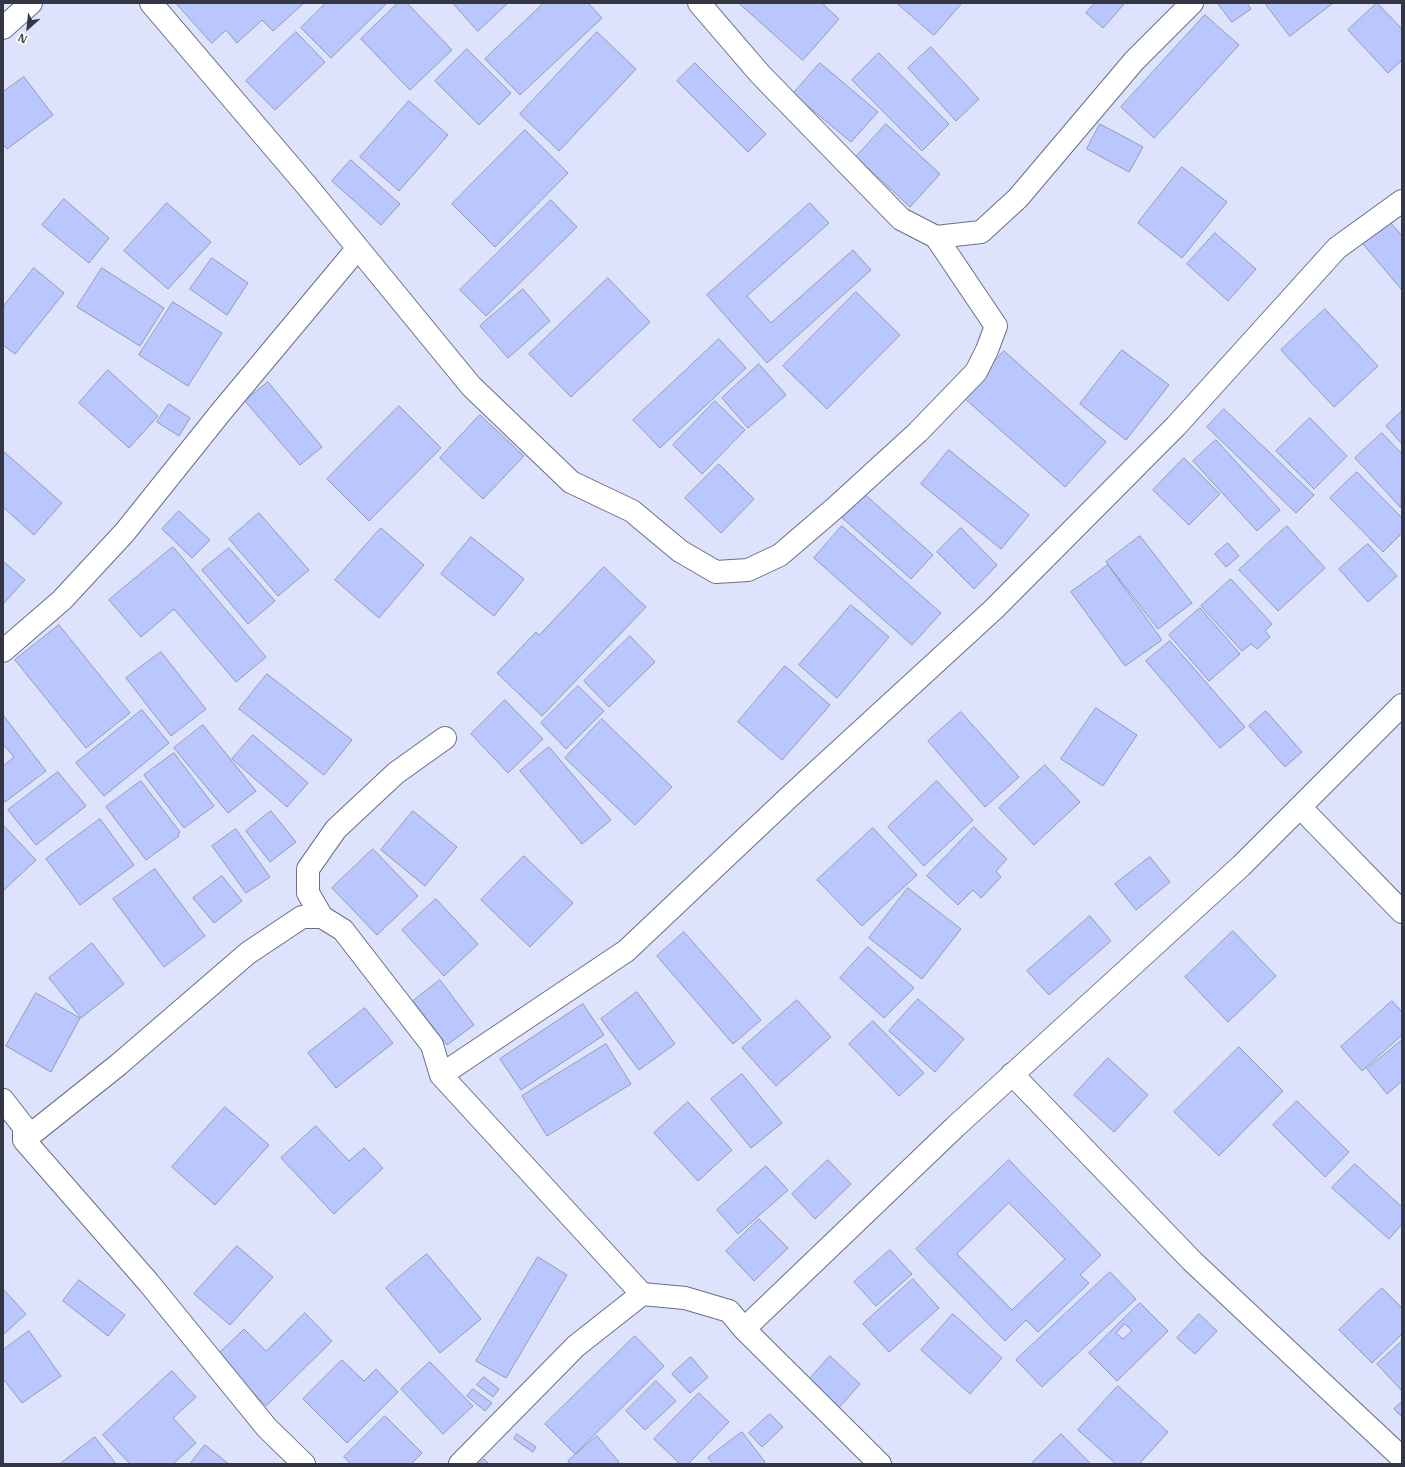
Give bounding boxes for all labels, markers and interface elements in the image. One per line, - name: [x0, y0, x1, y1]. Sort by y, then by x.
- north arrow: [8, 8, 48, 48]
- text: N: [16, 30, 30, 47]

